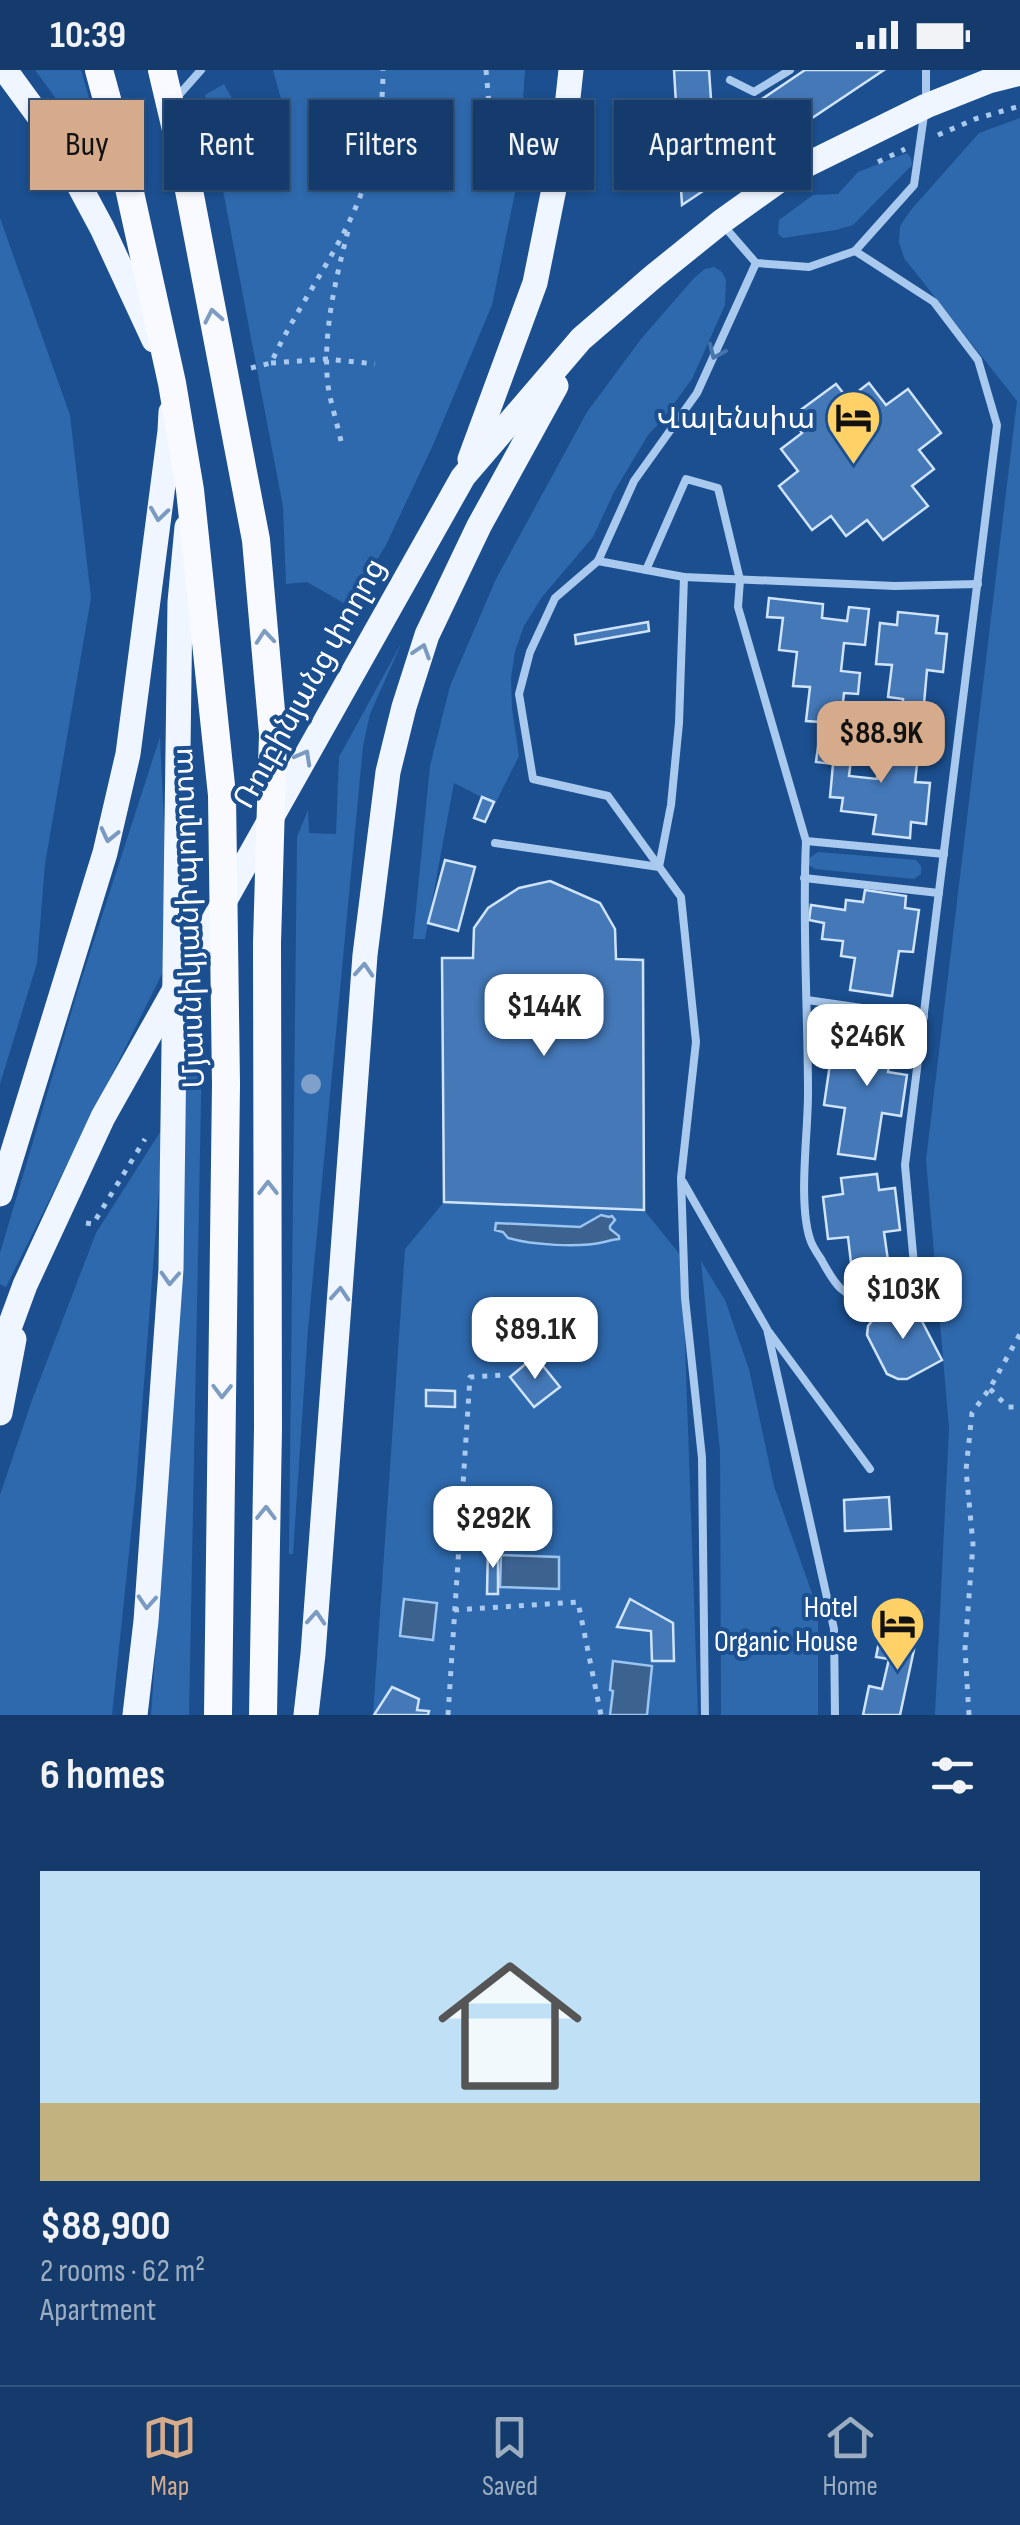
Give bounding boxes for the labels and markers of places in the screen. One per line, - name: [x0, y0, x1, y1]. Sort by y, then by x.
- hotel icon: Վալենսիա: [824, 388, 884, 467]
- place label: Վալենսիա: [657, 401, 815, 437]
- pin: $88.9K: [800, 701, 962, 786]
- pin: $144K: [474, 974, 614, 1059]
- pin: $246K: [797, 1004, 937, 1089]
- pin: $103K: [833, 1257, 973, 1342]
- pin: $89.1K: [454, 1297, 616, 1382]
- pin: $292K: [423, 1486, 563, 1571]
- place label: Hotel Organic House: [714, 1590, 858, 1660]
- hotel icon: Hotel Organic House: [867, 1594, 927, 1673]

